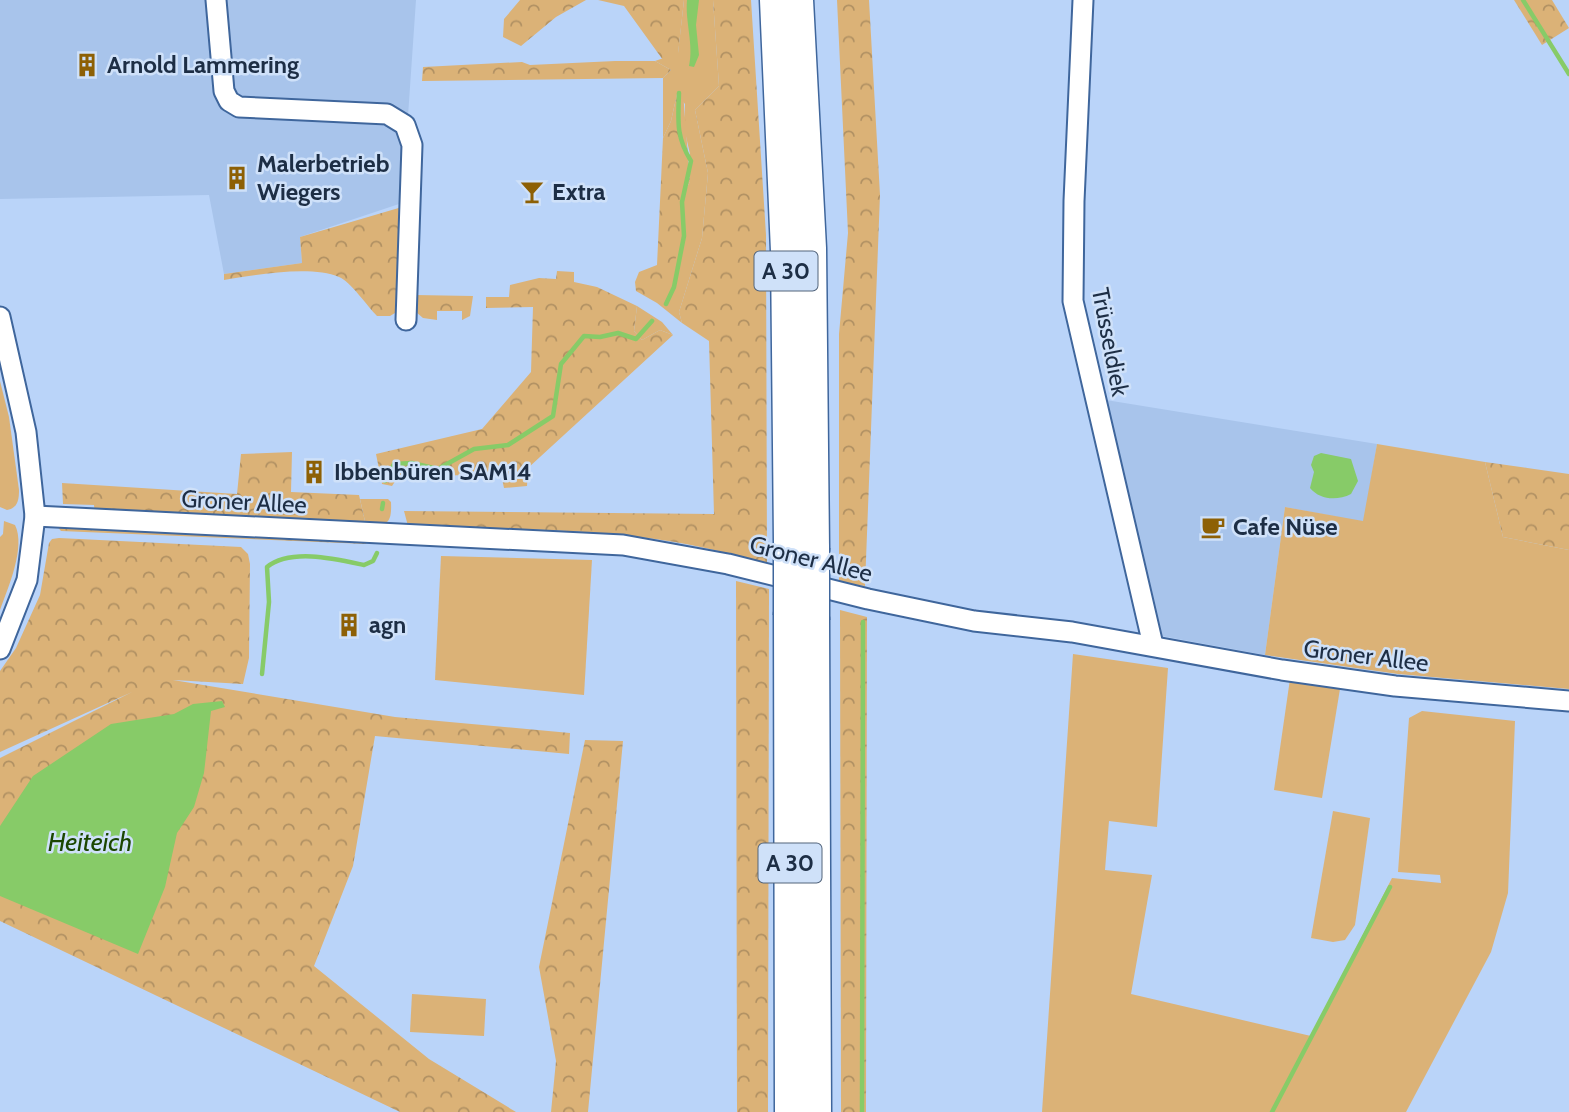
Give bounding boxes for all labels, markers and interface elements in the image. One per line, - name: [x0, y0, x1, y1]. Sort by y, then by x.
- place label: Arnold Lammering: [107, 50, 299, 79]
- building icon: Arnold Lammering: [73, 51, 101, 79]
- place label: Malerbetrieb Wiegers: [257, 149, 390, 206]
- building icon: Malerbetrieb Wiegers: [223, 164, 251, 192]
- place label: Extra: [552, 177, 605, 206]
- bar icon: Extra: [518, 178, 546, 206]
- road number: A 30: [754, 252, 818, 290]
- street label: Trüsseldiek: [1086, 285, 1135, 399]
- place label: Ibbenbüren SAM14: [334, 457, 532, 486]
- building icon: Ibbenbüren SAM14: [300, 458, 328, 486]
- street label: Groner Allee: [181, 484, 307, 519]
- place label: Cafe Nüse: [1233, 512, 1338, 541]
- cafe icon: Cafe Nüse: [1199, 513, 1227, 541]
- street label: Groner Allee: [747, 529, 876, 588]
- place label: agn: [369, 610, 406, 639]
- building icon: agn: [335, 611, 363, 639]
- street label: Groner Allee: [1302, 633, 1430, 678]
- water label: Heiteich: [48, 826, 132, 858]
- road number: A 30: [758, 844, 822, 883]

